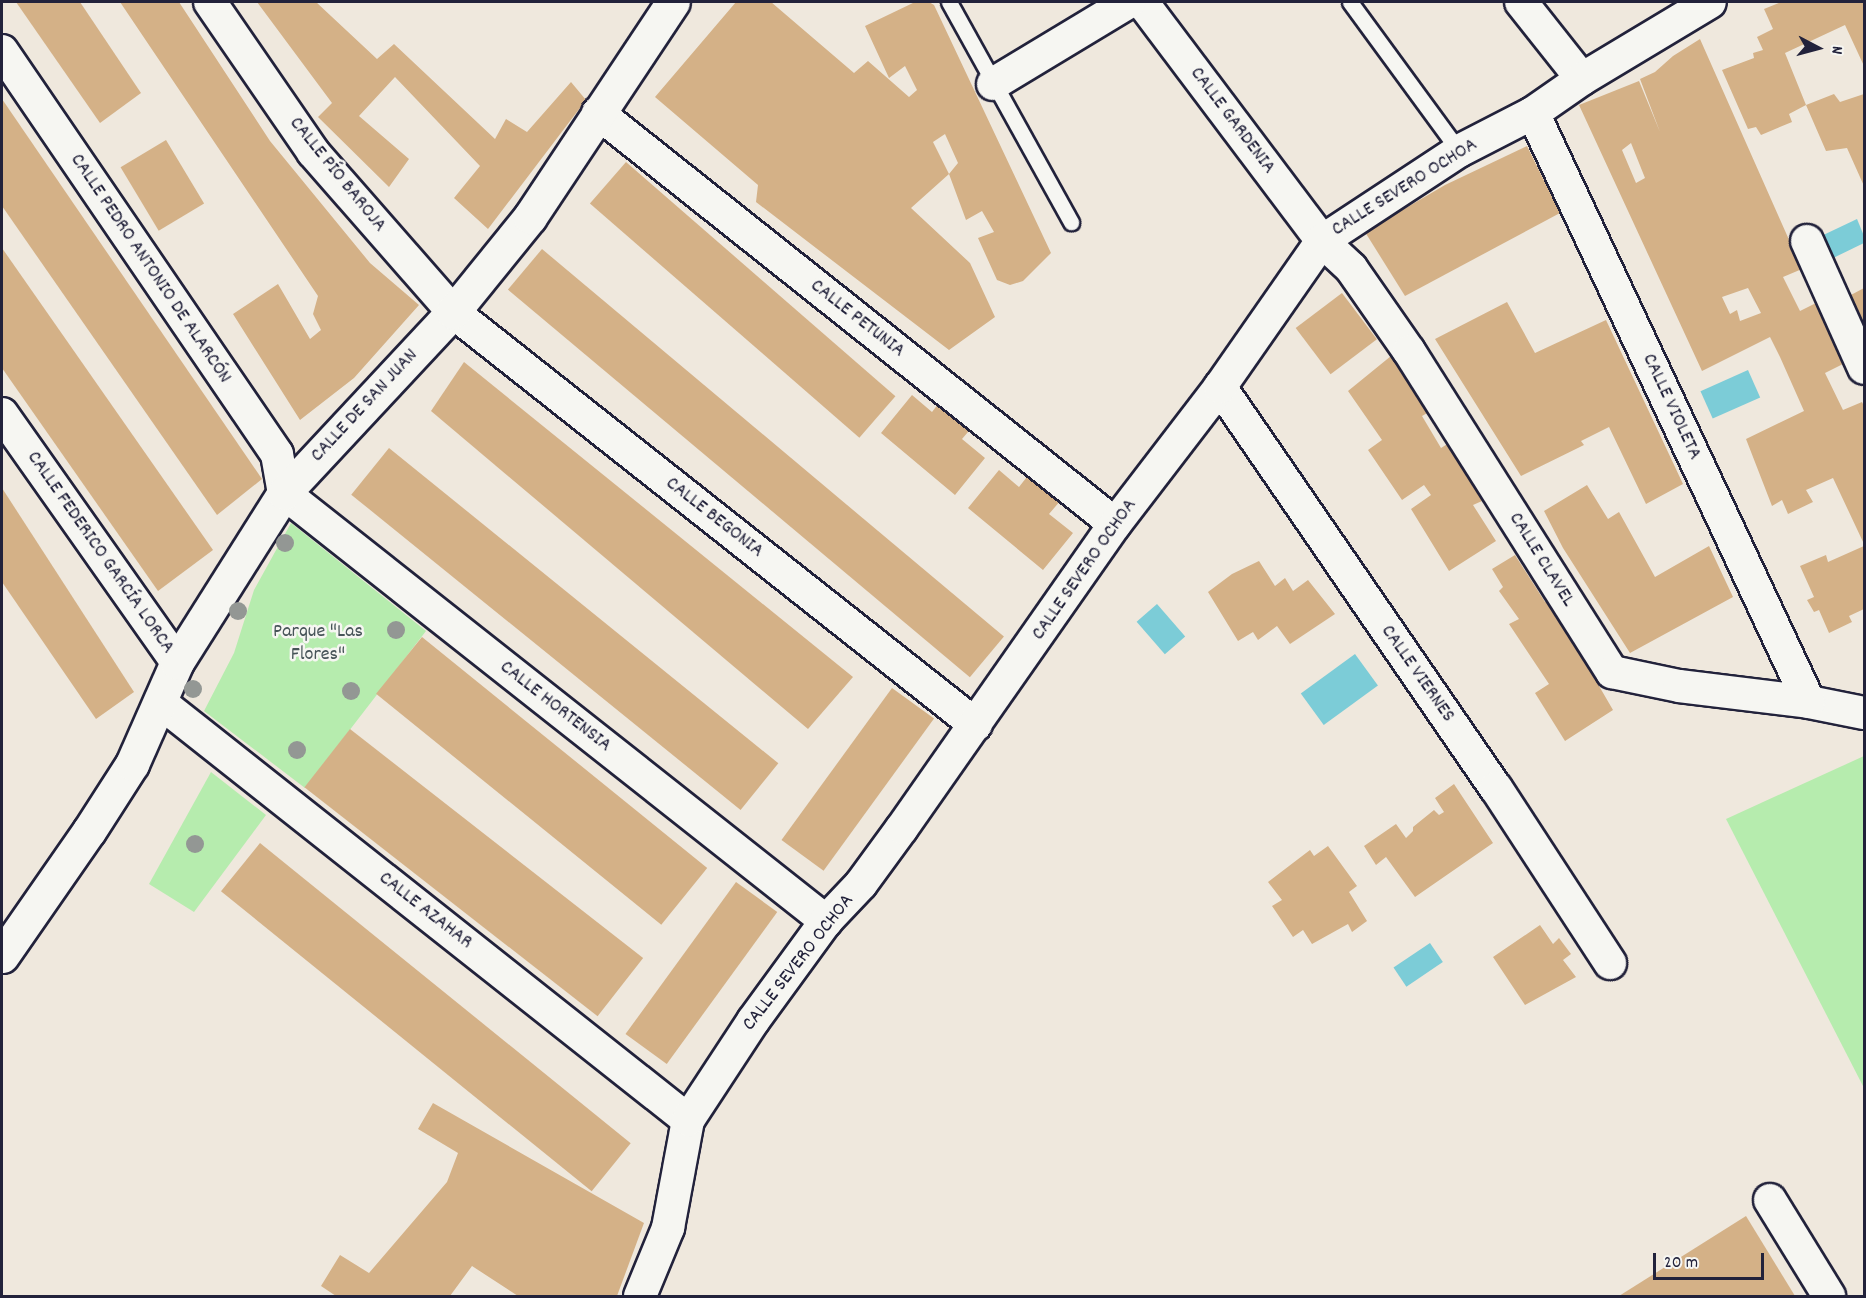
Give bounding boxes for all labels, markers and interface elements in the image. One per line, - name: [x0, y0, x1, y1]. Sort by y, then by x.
- north arrow: [1788, 18, 1848, 78]
- text: N: [1825, 45, 1848, 55]
- street label: CALLE GARDENIA: [1184, 63, 1280, 179]
- street label: CALLE PÍO BAROJA: [283, 113, 391, 237]
- street label: CALLE SEVERO OCHOA: [1328, 134, 1482, 242]
- street label: CALLE PEDRO ANTONIO DE ALARCÓN: [64, 150, 236, 388]
- street label: CALLE PETUNIA: [805, 275, 909, 363]
- street label: CALLE DE SAN JUAN: [306, 344, 424, 468]
- street label: CALLE VIOLETA: [1636, 350, 1706, 464]
- street label: CALLE FEDERICO GARCÍA LORCA: [21, 447, 179, 659]
- street label: CALLE BEGONIA: [660, 472, 768, 564]
- street label: CALLE SEVERO OCHOA: [1027, 495, 1143, 645]
- street label: CALLE CLAVEL: [1503, 508, 1579, 612]
- park label: Parque "Las Flores": [273, 621, 363, 668]
- street label: CALLE VIERNES: [1375, 621, 1459, 727]
- street label: CALLE HORTENSIA: [494, 656, 616, 758]
- street label: CALLE AZAHAR: [373, 867, 477, 955]
- street label: CALLE SEVERO OCHOA: [738, 890, 860, 1036]
- scale bar: [1656, 1241, 1767, 1279]
- text: 20 m: [1664, 1251, 1698, 1276]

